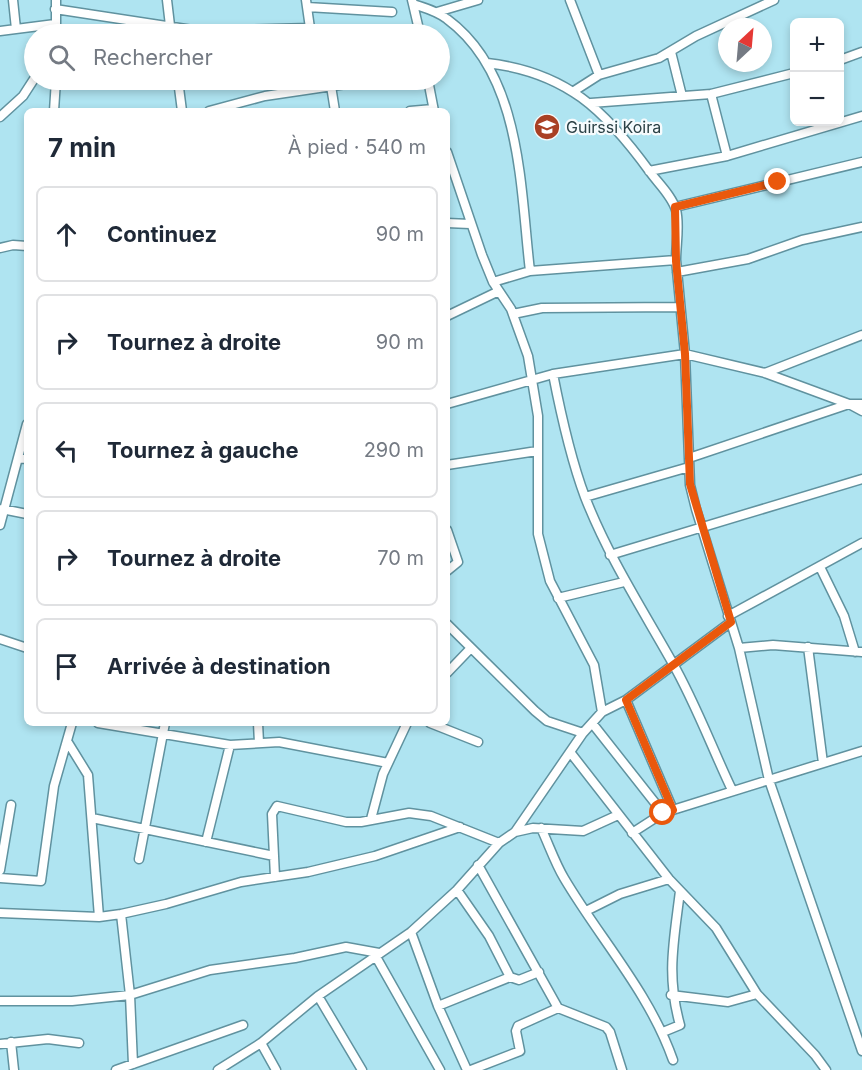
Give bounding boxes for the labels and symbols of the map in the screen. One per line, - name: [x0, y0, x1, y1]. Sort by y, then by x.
- north arrow: [718, 18, 772, 72]
- school or university icon: Guirssi Koira: [532, 112, 562, 142]
- place label: Guirssi Koira: [566, 117, 661, 137]
- route end: [764, 168, 790, 194]
- route start: [649, 799, 675, 825]

